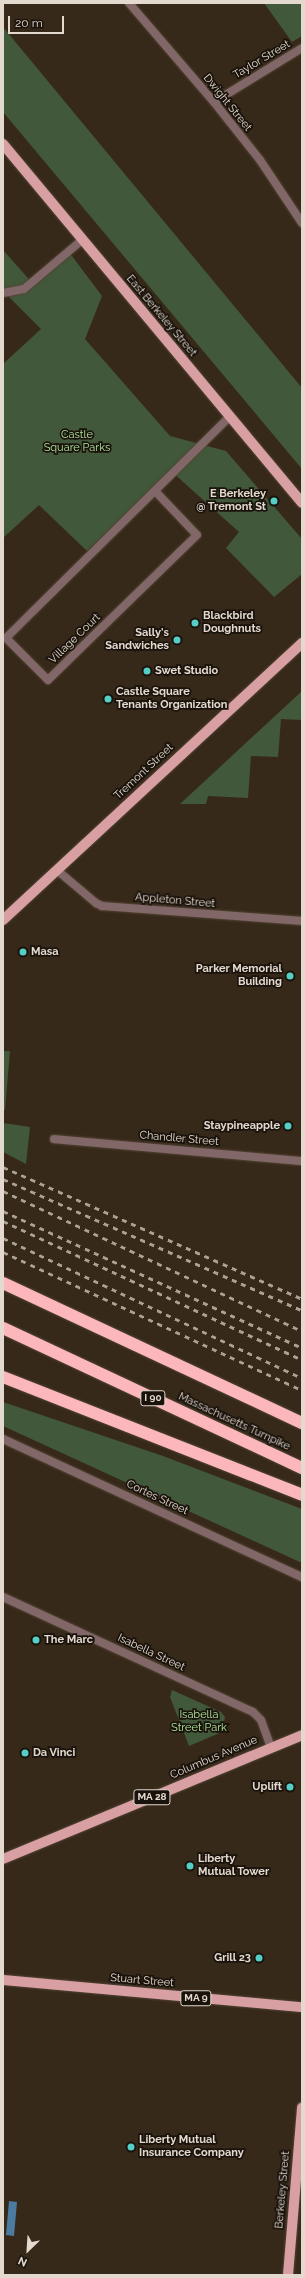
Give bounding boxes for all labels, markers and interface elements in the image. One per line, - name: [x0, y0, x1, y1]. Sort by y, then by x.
- scale bar: [10, 8, 66, 34]
- text: 20 m: [15, 16, 43, 30]
- street label: Taylor Street: [231, 38, 293, 82]
- street label: Dwight Street: [200, 72, 254, 134]
- street label: East Berkeley Street: [123, 272, 199, 360]
- park label: Castle Square Parks: [44, 429, 110, 455]
- place label: E Berkeley @ Tremont St: [196, 488, 266, 514]
- marker: E Berkeley @ Tremont St: [269, 496, 279, 506]
- place label: Blackbird Doughnuts: [203, 610, 261, 636]
- street label: Village Court: [47, 611, 103, 667]
- marker: Blackbird Doughnuts: [190, 618, 200, 628]
- place label: Sally's Sandwiches: [105, 627, 169, 653]
- marker: Sally's Sandwiches: [172, 635, 182, 645]
- place label: Swet Studio: [155, 664, 218, 678]
- marker: Swet Studio: [142, 666, 152, 676]
- place label: Castle Square Tenants Organization: [116, 686, 227, 712]
- marker: Castle Square Tenants Organization: [103, 694, 113, 704]
- street label: Tremont Street: [112, 741, 176, 803]
- street label: Appleton Street: [134, 891, 216, 911]
- place label: Masa: [31, 945, 59, 959]
- marker: Masa: [18, 947, 28, 957]
- place label: Parker Memorial Building: [196, 963, 282, 989]
- marker: Parker Memorial Building: [285, 971, 295, 981]
- place label: Staypineapple: [204, 1119, 280, 1133]
- marker: Staypineapple: [283, 1121, 293, 1131]
- street label: Chandler Street: [139, 1129, 219, 1149]
- road number: I 90: [140, 1390, 166, 1406]
- street label: Massachusetts Turnpike: [176, 1390, 292, 1454]
- street label: Cortes Street: [124, 1478, 190, 1518]
- street label: Isabella Street: [115, 1632, 187, 1674]
- place label: The Marc: [44, 1633, 93, 1647]
- marker: The Marc: [31, 1635, 41, 1645]
- park label: Isabella Street Park: [171, 1709, 227, 1735]
- street label: Columbus Avenue: [168, 1734, 260, 1782]
- place label: Da Vinci: [33, 1746, 76, 1760]
- marker: Da Vinci: [20, 1748, 30, 1758]
- place label: Uplift: [252, 1780, 282, 1794]
- marker: Uplift: [285, 1782, 295, 1792]
- road number: MA 28: [133, 1789, 171, 1805]
- place label: Liberty Mutual Tower: [198, 1853, 270, 1879]
- marker: Liberty Mutual Tower: [185, 1861, 195, 1871]
- place label: Grill 23: [214, 1951, 251, 1965]
- marker: Grill 23: [254, 1953, 264, 1963]
- street label: Stuart Street: [110, 1972, 174, 1990]
- road number: MA 9: [180, 1990, 212, 2006]
- place label: Liberty Mutual Insurance Company: [139, 2134, 244, 2160]
- marker: Liberty Mutual Insurance Company: [126, 2142, 136, 2152]
- street label: Berkeley Street: [273, 2150, 293, 2230]
- north arrow: [8, 2230, 48, 2270]
- text: N: [16, 2254, 29, 2269]

